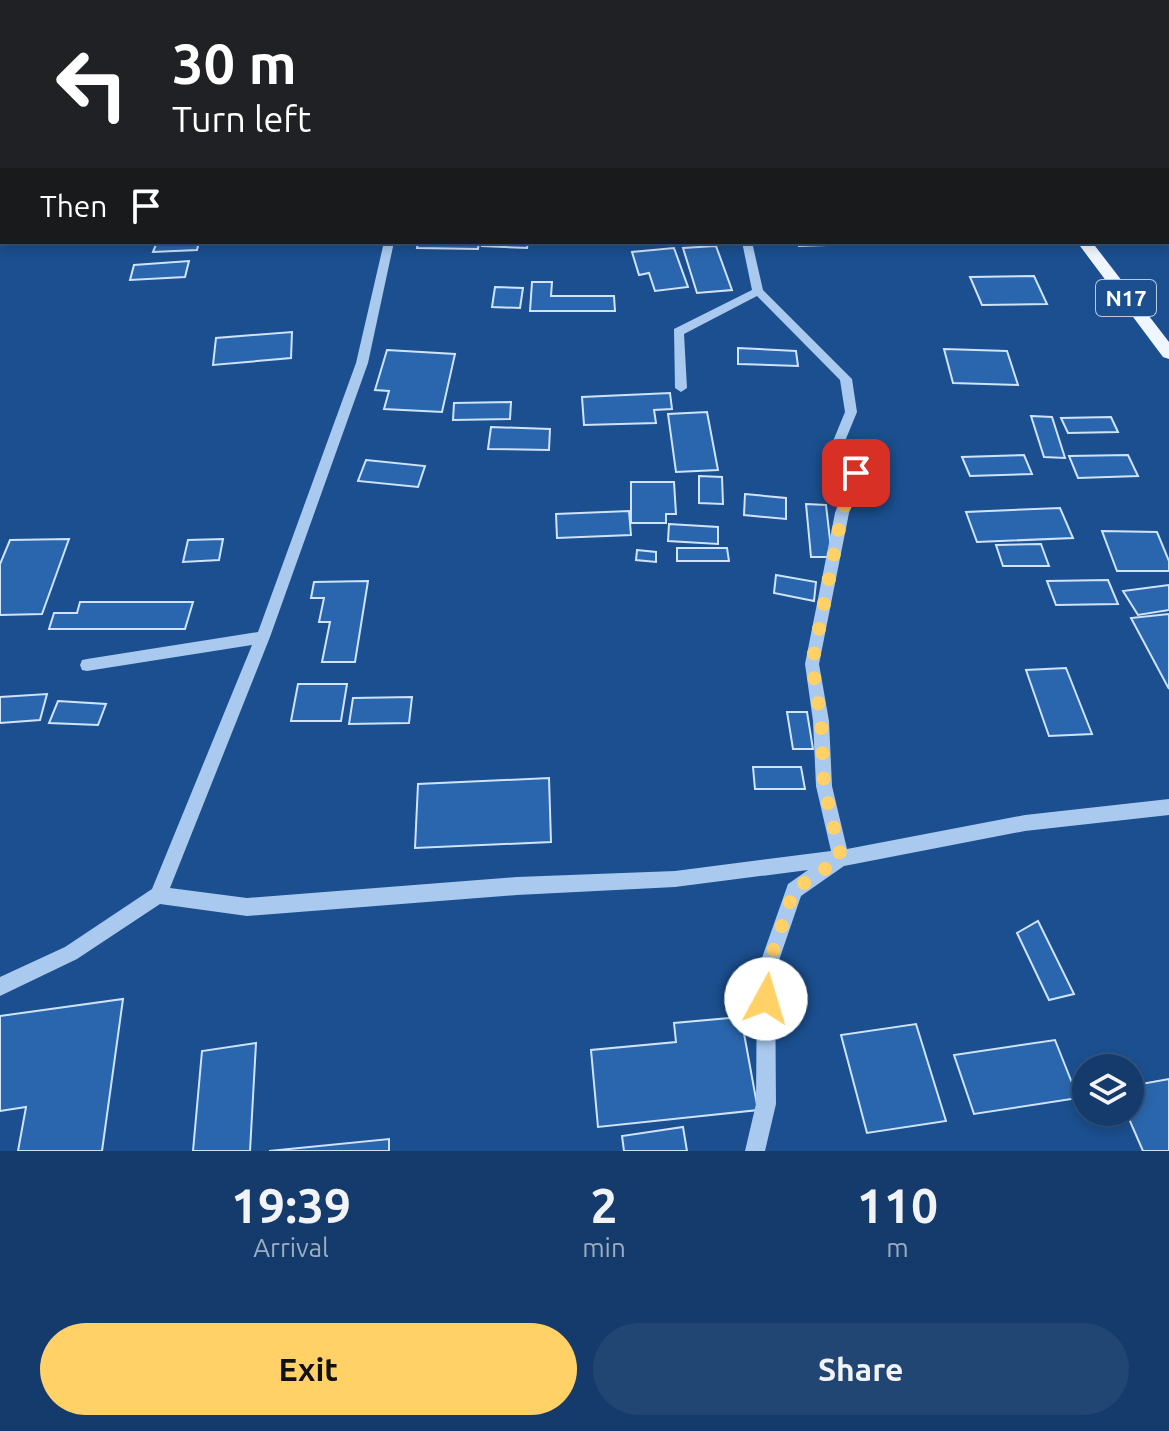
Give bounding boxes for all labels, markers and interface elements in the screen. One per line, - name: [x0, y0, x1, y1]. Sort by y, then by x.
- icon: left: [40, 32, 144, 136]
- text: 30 m: [172, 32, 297, 95]
- text: Turn left: [172, 98, 311, 139]
- icon: arrive: [124, 184, 168, 228]
- text: Then: [40, 189, 108, 223]
- road number: N17: [1096, 280, 1156, 316]
- pin: [822, 439, 890, 507]
- icon: arrive: [834, 451, 878, 495]
- position arrow: [724, 957, 808, 1041]
- map controls: [1072, 1054, 1144, 1126]
- button: layers: [1072, 1054, 1144, 1126]
- text: 19:39: [231, 1178, 351, 1232]
- text: 2: [590, 1178, 617, 1232]
- text: 110: [857, 1178, 938, 1232]
- text: Arrival: [253, 1233, 329, 1262]
- text: min: [582, 1233, 626, 1262]
- text: m: [886, 1233, 909, 1262]
- button: Exit: [40, 1323, 577, 1415]
- button: Share: [593, 1323, 1129, 1415]

